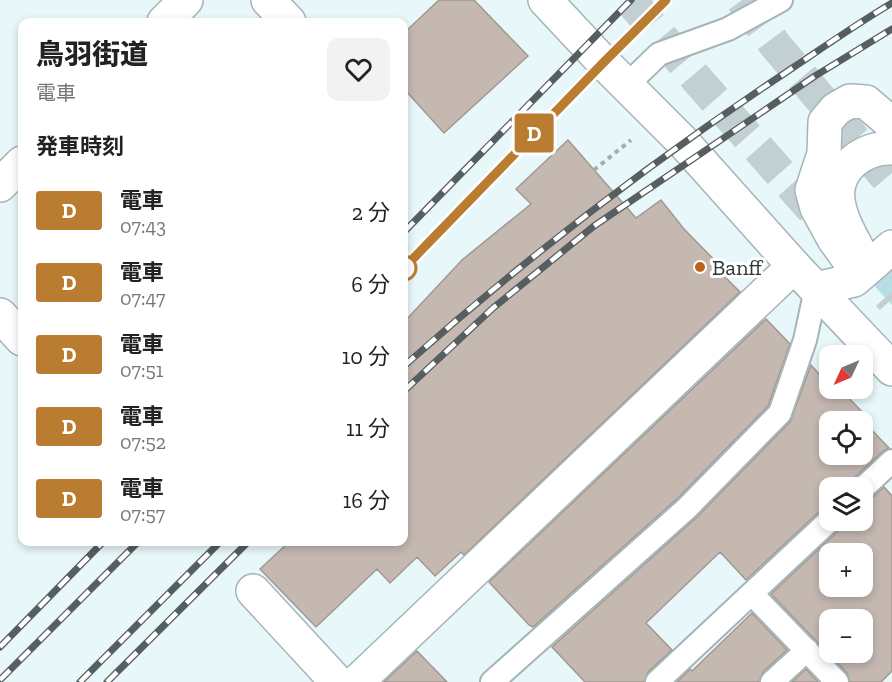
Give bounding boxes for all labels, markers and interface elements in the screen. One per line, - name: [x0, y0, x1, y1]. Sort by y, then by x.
- text: 鳥羽街道: [36, 38, 148, 71]
- button: heart: [327, 38, 390, 101]
- text: 電車: [36, 81, 76, 105]
- line badge: D: [514, 114, 554, 152]
- text: D: [527, 121, 541, 146]
- text: 発車時刻: [36, 133, 124, 160]
- text: 電車: [120, 187, 164, 214]
- text: D: [62, 198, 76, 223]
- text: 2 分: [352, 199, 390, 226]
- text: 07:43: [120, 214, 166, 238]
- place label: Banff: [712, 254, 764, 281]
- unlabelled marker: [391, 255, 417, 281]
- text: 電車: [120, 259, 164, 286]
- marker: Banff: [693, 260, 707, 274]
- text: D: [62, 270, 76, 295]
- text: 6 分: [351, 271, 390, 298]
- text: 07:47: [120, 286, 165, 310]
- text: 電車: [120, 331, 164, 358]
- text: D: [62, 342, 76, 367]
- text: 10 分: [342, 343, 390, 370]
- north arrow: [819, 345, 873, 399]
- map controls: [819, 345, 873, 663]
- text: 07:51: [120, 358, 163, 382]
- text: 電車: [120, 403, 164, 430]
- button: locate: [819, 411, 873, 465]
- text: D: [62, 414, 76, 439]
- text: 11 分: [346, 415, 390, 442]
- text: 07:52: [120, 430, 166, 454]
- text: 電車: [120, 475, 164, 502]
- button: layers: [819, 477, 873, 531]
- text: D: [62, 486, 76, 511]
- text: 16 分: [343, 487, 390, 514]
- text: 07:57: [120, 502, 165, 526]
- button: +: [819, 543, 873, 597]
- button: −: [819, 609, 873, 663]

